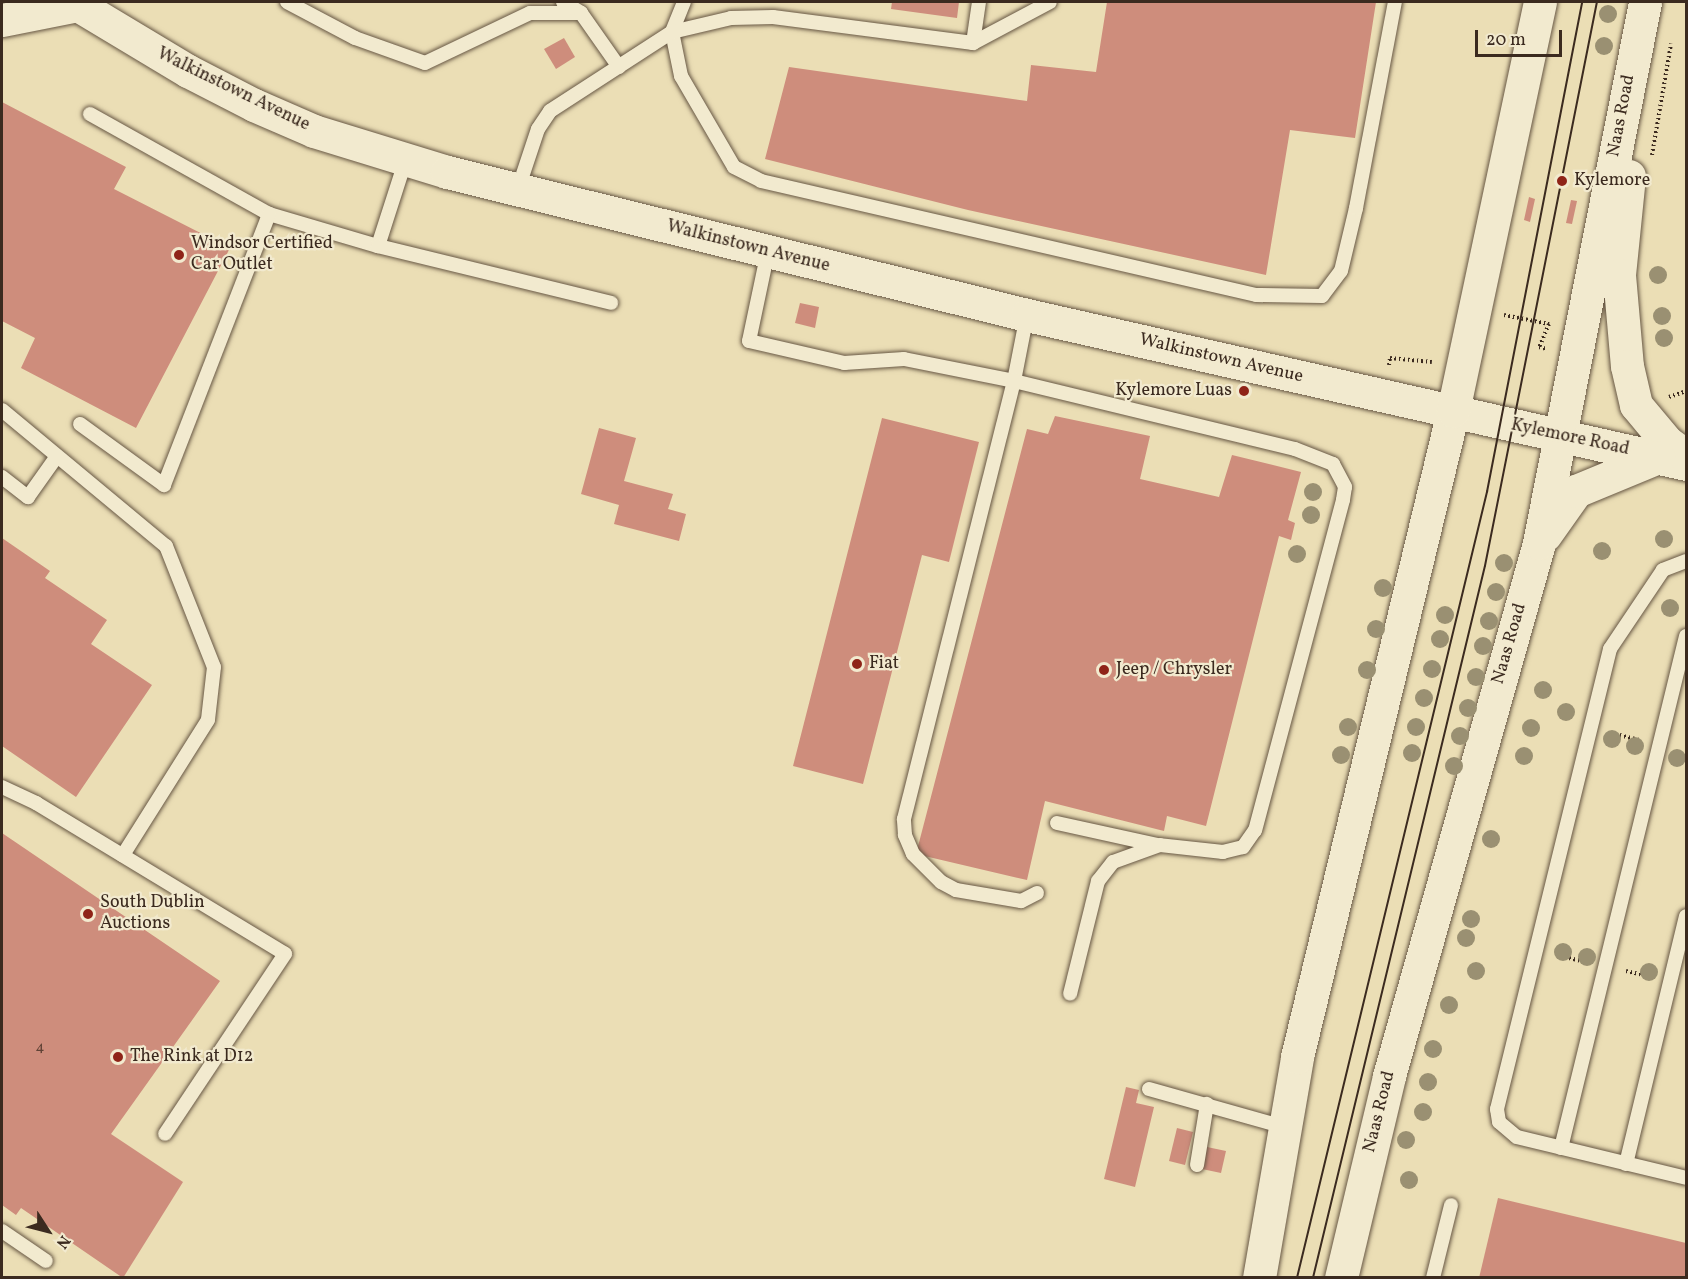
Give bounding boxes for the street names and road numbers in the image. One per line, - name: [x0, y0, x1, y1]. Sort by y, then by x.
- street label: Walkinstown Avenue: [153, 44, 313, 136]
- street label: Naas Road: [1603, 73, 1641, 159]
- street label: Walkinstown Avenue: [664, 216, 832, 278]
- street label: Walkinstown Avenue: [1137, 330, 1305, 388]
- street label: Kylemore Road: [1509, 415, 1631, 461]
- street label: Naas Road: [1488, 601, 1532, 687]
- street label: Naas Road: [1359, 1069, 1401, 1155]

